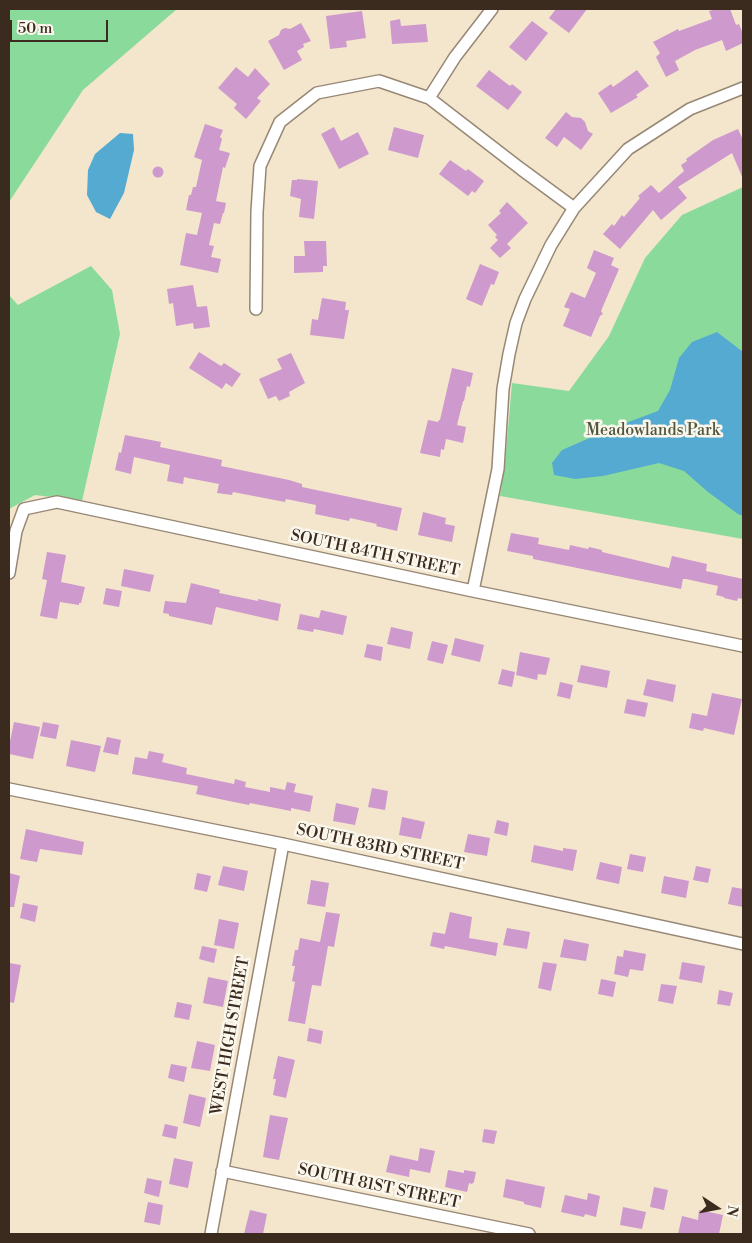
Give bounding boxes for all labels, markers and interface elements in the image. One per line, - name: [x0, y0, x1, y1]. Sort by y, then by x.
- scale bar: [12, 10, 110, 42]
- text: 50 m: [18, 19, 52, 38]
- park label: Meadowlands Park: [586, 421, 720, 441]
- street label: SOUTH 84TH STREET: [289, 527, 461, 581]
- street label: SOUTH 83RD STREET: [294, 821, 466, 875]
- street label: WEST HIGH STREET: [208, 955, 254, 1117]
- street label: SOUTH 81ST STREET: [296, 1160, 462, 1214]
- north arrow: [692, 1183, 742, 1233]
- text: N: [722, 1204, 742, 1218]

